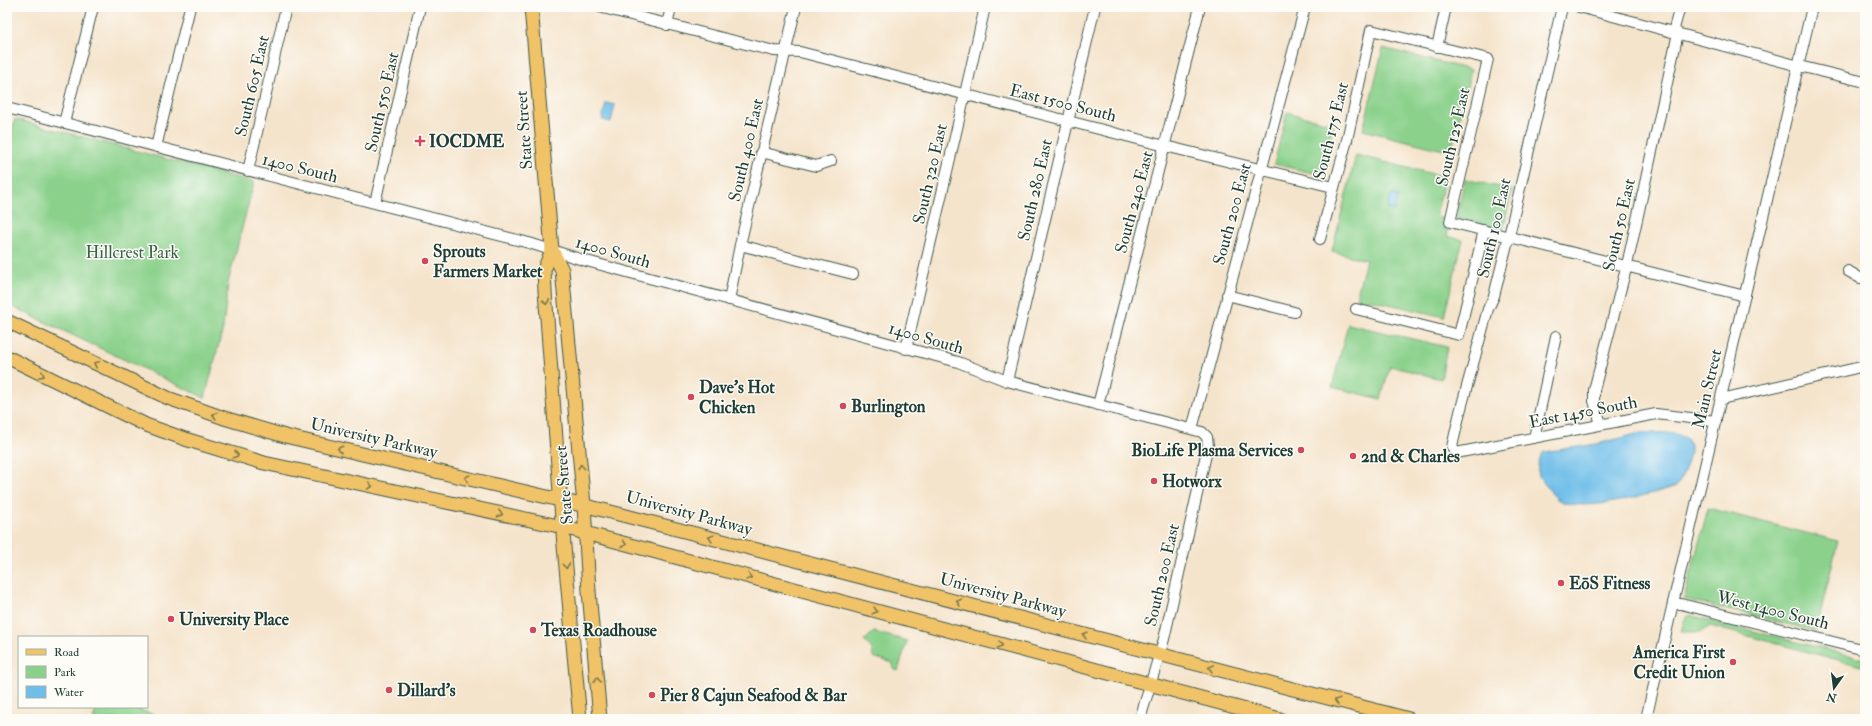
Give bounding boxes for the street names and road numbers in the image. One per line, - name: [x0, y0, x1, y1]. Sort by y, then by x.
- street label: South 605 East: [230, 33, 274, 139]
- street label: South 550 East: [360, 49, 404, 154]
- street label: East 1500 South: [1007, 80, 1119, 126]
- street label: South 175 East: [1309, 80, 1353, 182]
- street label: South 125 East: [1431, 85, 1475, 188]
- street label: State Street: [511, 89, 537, 170]
- street label: South 400 East: [724, 96, 768, 204]
- street label: South 320 East: [908, 121, 952, 226]
- street label: South 280 East: [1013, 137, 1057, 243]
- street label: 1400 South: [260, 148, 340, 188]
- street label: South 240 East: [1110, 148, 1158, 255]
- street label: South 200 East: [1208, 160, 1256, 267]
- street label: South 100 East: [1472, 176, 1516, 280]
- street label: South 50 East: [1598, 176, 1640, 273]
- street label: 1400 South: [573, 231, 653, 273]
- street label: 1400 South: [886, 317, 966, 359]
- street label: Main Street: [1688, 347, 1726, 431]
- street label: East 1450 South: [1527, 391, 1639, 433]
- street label: University Parkway: [308, 413, 440, 464]
- street label: State Street: [550, 444, 578, 525]
- street label: University Parkway: [623, 486, 755, 541]
- street label: South 200 East: [1140, 521, 1184, 628]
- street label: University Parkway: [937, 568, 1069, 623]
- street label: West 1400 South: [1714, 586, 1831, 634]

